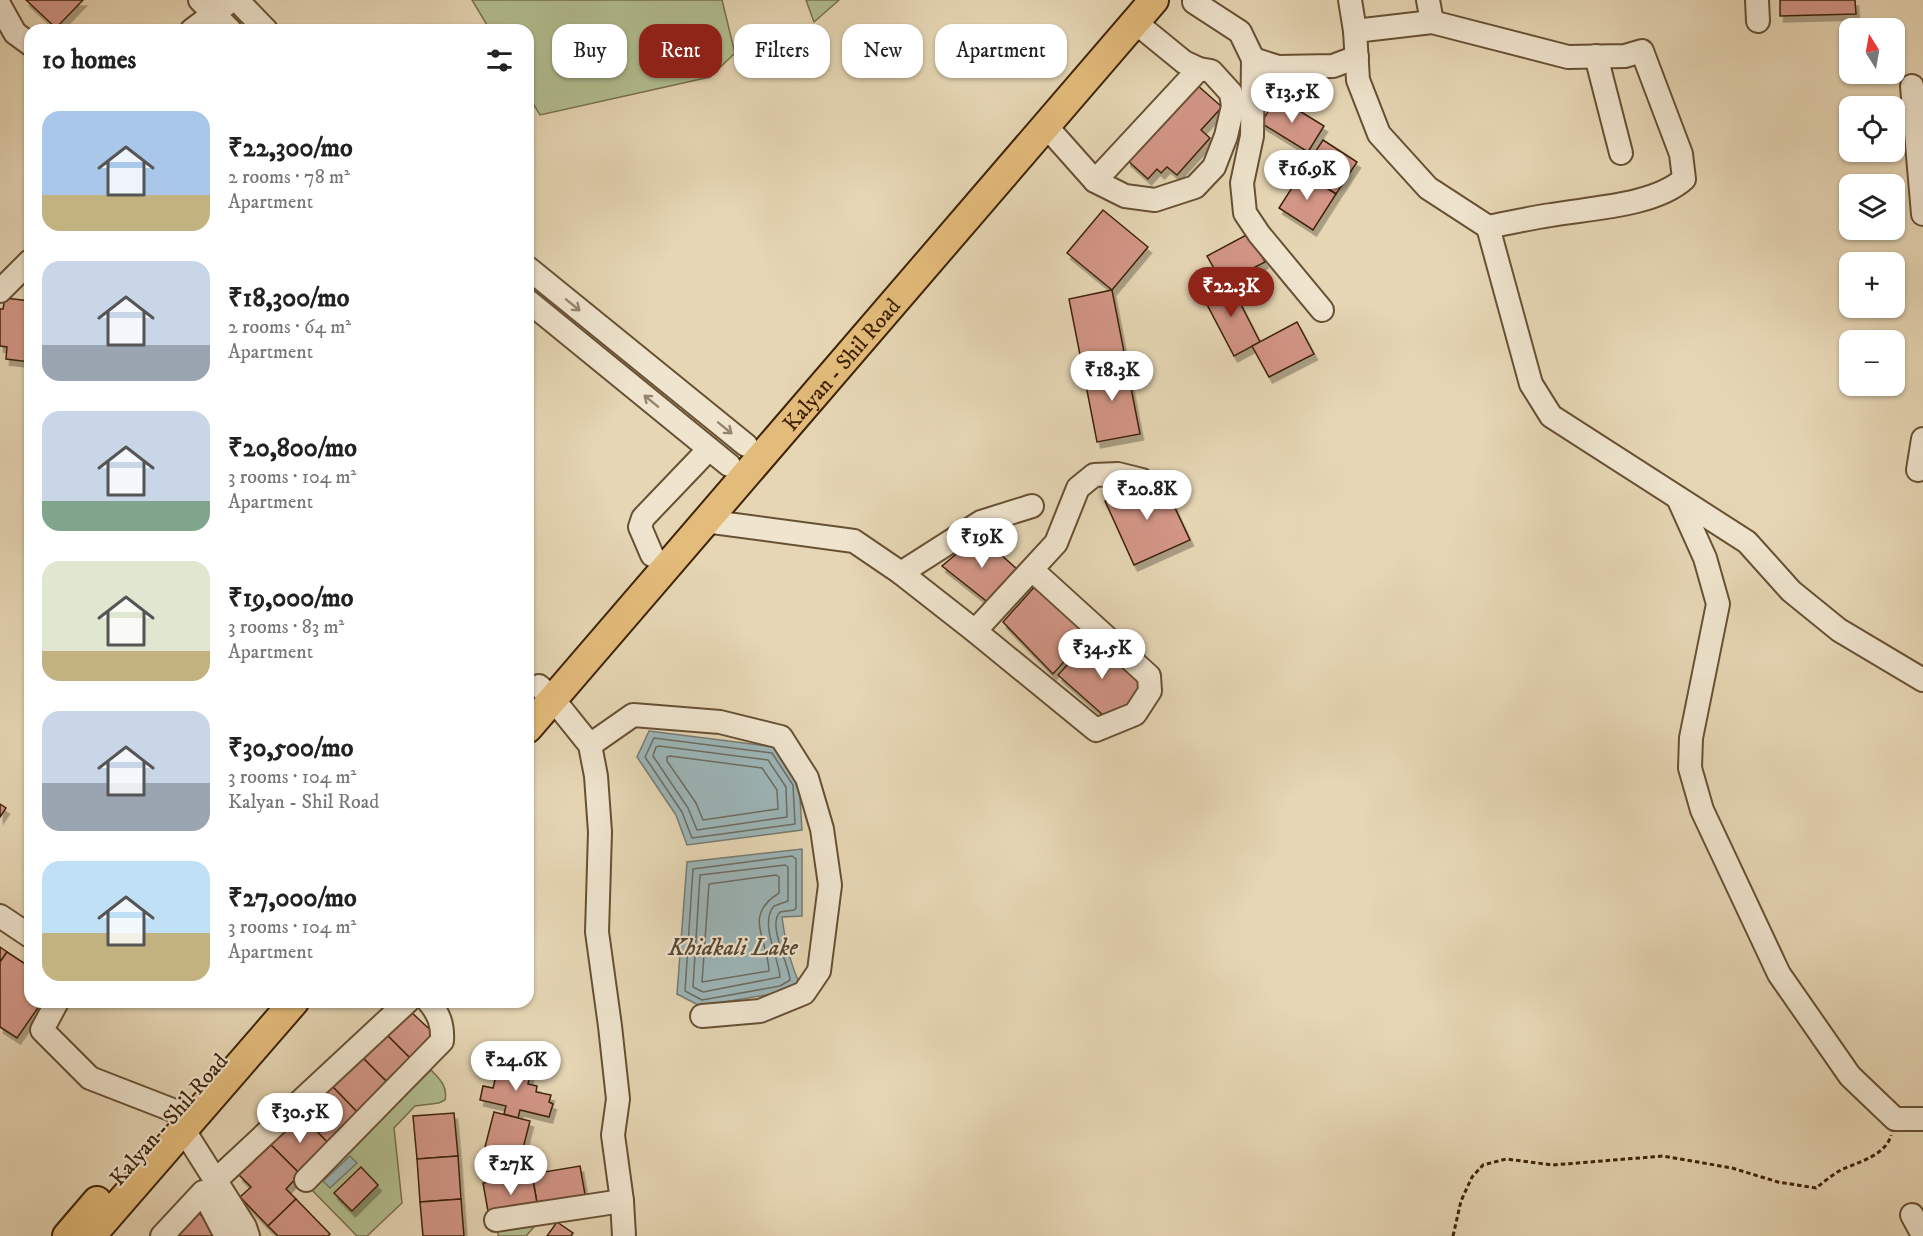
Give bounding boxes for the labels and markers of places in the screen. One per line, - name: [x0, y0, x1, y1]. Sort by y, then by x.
- pin: ₹13.5K: [1243, 73, 1341, 124]
- pin: ₹16.9K: [1258, 150, 1356, 201]
- pin: ₹22.3K: [1182, 267, 1280, 318]
- pin: ₹18.3K: [1063, 351, 1161, 402]
- pin: ₹20.8K: [1098, 470, 1196, 521]
- pin: ₹19K: [946, 518, 1018, 569]
- pin: ₹34.5K: [1053, 629, 1151, 680]
- pin: ₹24.6K: [467, 1041, 565, 1092]
- pin: ₹30.5K: [251, 1093, 349, 1144]
- pin: ₹27K: [475, 1145, 547, 1196]

